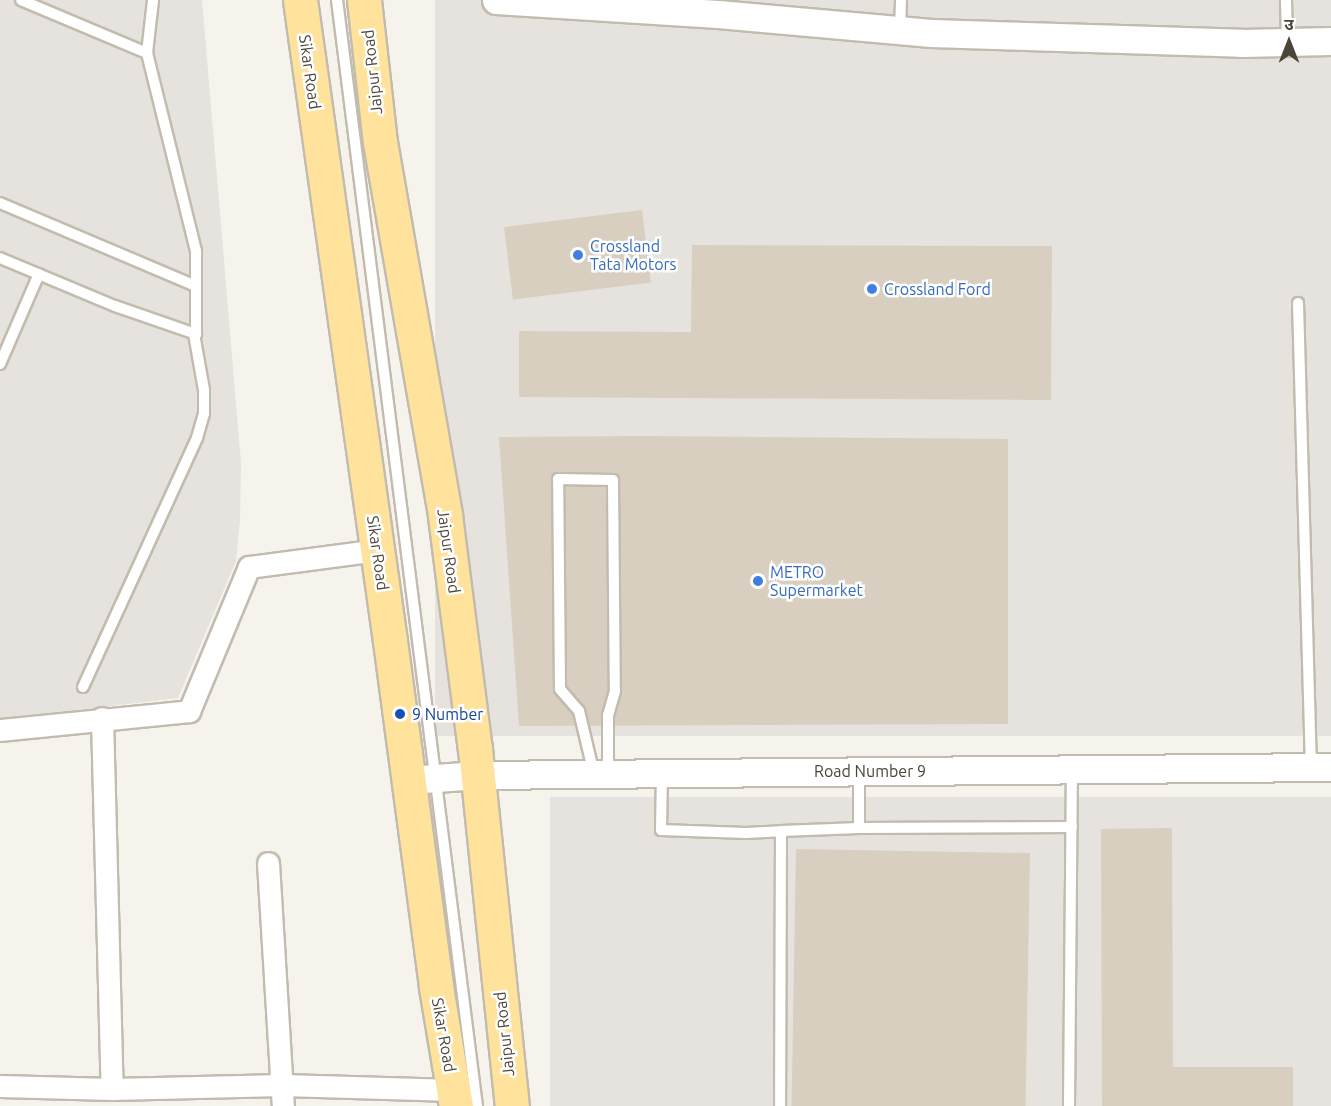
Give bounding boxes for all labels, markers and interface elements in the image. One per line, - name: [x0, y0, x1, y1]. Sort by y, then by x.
- north arrow: [1259, 12, 1319, 72]
- text: उ: [1284, 15, 1294, 33]
- street label: Jaipur Road: [358, 29, 386, 115]
- street label: Sikar Road: [295, 33, 325, 111]
- place label: Crossland Tata Motors: [590, 236, 677, 274]
- marker: Crossland Tata Motors: [571, 248, 585, 262]
- place label: Crossland Ford: [884, 279, 991, 299]
- marker: Crossland Ford: [865, 282, 879, 296]
- street label: Jaipur Road: [434, 508, 464, 594]
- street label: Sikar Road: [363, 514, 393, 592]
- place label: METRO Supermarket: [770, 562, 863, 600]
- marker: METRO Supermarket: [751, 574, 765, 588]
- place label: 9 Number: [412, 704, 483, 724]
- marker: 9 Number: [393, 707, 407, 721]
- street label: Road Number 9: [814, 761, 926, 781]
- street label: Jaipur Road: [490, 991, 518, 1077]
- street label: Sikar Road: [428, 996, 460, 1074]

